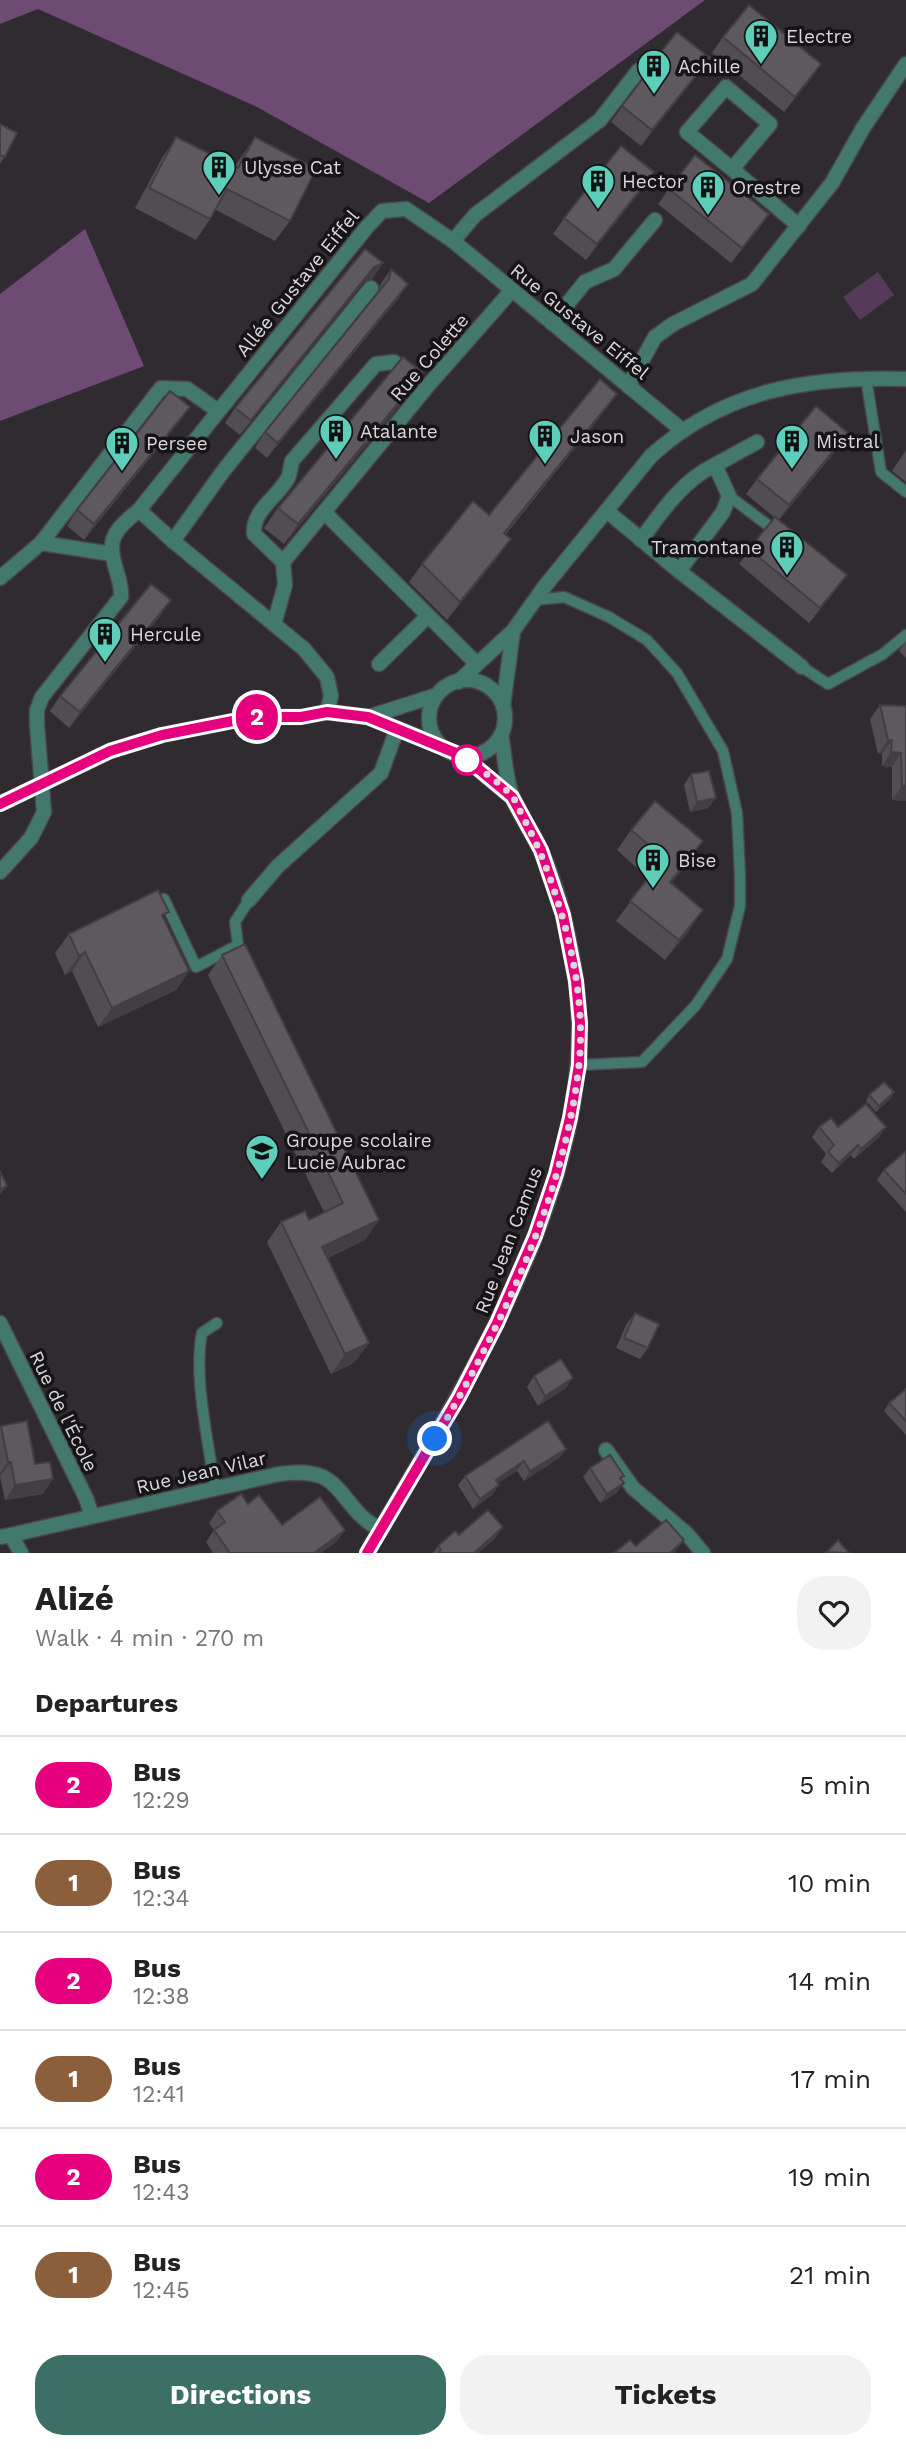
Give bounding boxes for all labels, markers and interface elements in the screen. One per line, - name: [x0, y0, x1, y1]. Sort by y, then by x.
- building icon: Electre: [742, 17, 780, 66]
- place label: Electre: [786, 25, 852, 48]
- building icon: Achille: [635, 47, 673, 96]
- place label: Achille: [678, 55, 740, 78]
- building icon: Ulysse Cat: [200, 148, 238, 197]
- place label: Ulysse Cat: [244, 156, 341, 179]
- building icon: Hector: [579, 162, 617, 211]
- building icon: Orestre: [689, 168, 727, 217]
- place label: Hector: [622, 170, 685, 193]
- place label: Orestre: [732, 176, 801, 199]
- street label: Allée Gustave Eiffel: [231, 205, 364, 361]
- street label: Rue Gustave Eiffel: [506, 259, 654, 384]
- street label: Rue Colette: [385, 309, 474, 406]
- building icon: Atalante: [317, 412, 355, 461]
- building icon: Jason: [526, 417, 564, 466]
- place label: Atalante: [360, 420, 438, 443]
- building icon: Mistral: [773, 422, 811, 471]
- building icon: Persee: [103, 424, 141, 473]
- place label: Jason: [570, 425, 624, 448]
- place label: Mistral: [816, 430, 879, 453]
- place label: Persee: [146, 432, 208, 455]
- building icon: Tramontane: [768, 528, 806, 577]
- place label: Tramontane: [651, 536, 762, 559]
- building icon: Hercule: [86, 615, 124, 664]
- place label: Hercule: [130, 623, 201, 646]
- line badge: 2: [234, 694, 280, 740]
- text: 2: [250, 703, 264, 731]
- unlabelled marker: [452, 745, 482, 775]
- building icon: Bise: [634, 841, 672, 890]
- place label: Bise: [678, 849, 716, 872]
- place label: Groupe scolaire Lucie Aubrac: [286, 1129, 432, 1174]
- school or university icon: Groupe scolaire Lucie Aubrac: [243, 1132, 281, 1181]
- street label: Rue Jean Camus: [470, 1164, 547, 1317]
- street label: Rue de l'École: [24, 1347, 103, 1475]
- your location: [417, 1421, 452, 1456]
- street label: Rue Jean Vilar: [134, 1446, 269, 1499]
- button: heart: [797, 1576, 871, 1650]
- text: Alizé: [35, 1579, 114, 1618]
- text: Walk · 4 min · 270 m: [35, 1625, 264, 1652]
- text: Departures: [35, 1688, 178, 1718]
- text: Bus: [133, 1757, 181, 1787]
- text: 5 min: [799, 1770, 871, 1800]
- text: 2: [66, 1771, 81, 1799]
- text: 12:29: [133, 1787, 190, 1814]
- text: Bus: [133, 1855, 181, 1885]
- text: 10 min: [788, 1868, 871, 1898]
- text: 1: [68, 1869, 79, 1897]
- text: 12:34: [133, 1885, 190, 1912]
- text: Bus: [133, 1953, 181, 1983]
- text: 14 min: [788, 1966, 871, 1996]
- text: 2: [66, 1967, 81, 1995]
- text: 12:38: [133, 1983, 190, 2010]
- text: Bus: [133, 2051, 181, 2081]
- text: 17 min: [790, 2064, 871, 2094]
- text: 1: [68, 2065, 79, 2093]
- text: 12:41: [133, 2081, 185, 2108]
- text: Bus: [133, 2149, 181, 2179]
- text: 19 min: [788, 2162, 871, 2192]
- text: 2: [66, 2163, 81, 2191]
- text: 12:43: [133, 2179, 190, 2206]
- text: Bus: [133, 2247, 181, 2277]
- text: 21 min: [789, 2260, 871, 2290]
- text: 1: [68, 2261, 79, 2289]
- text: 12:45: [133, 2277, 190, 2304]
- button: Directions: [35, 2355, 446, 2435]
- button: Tickets: [460, 2355, 871, 2435]

